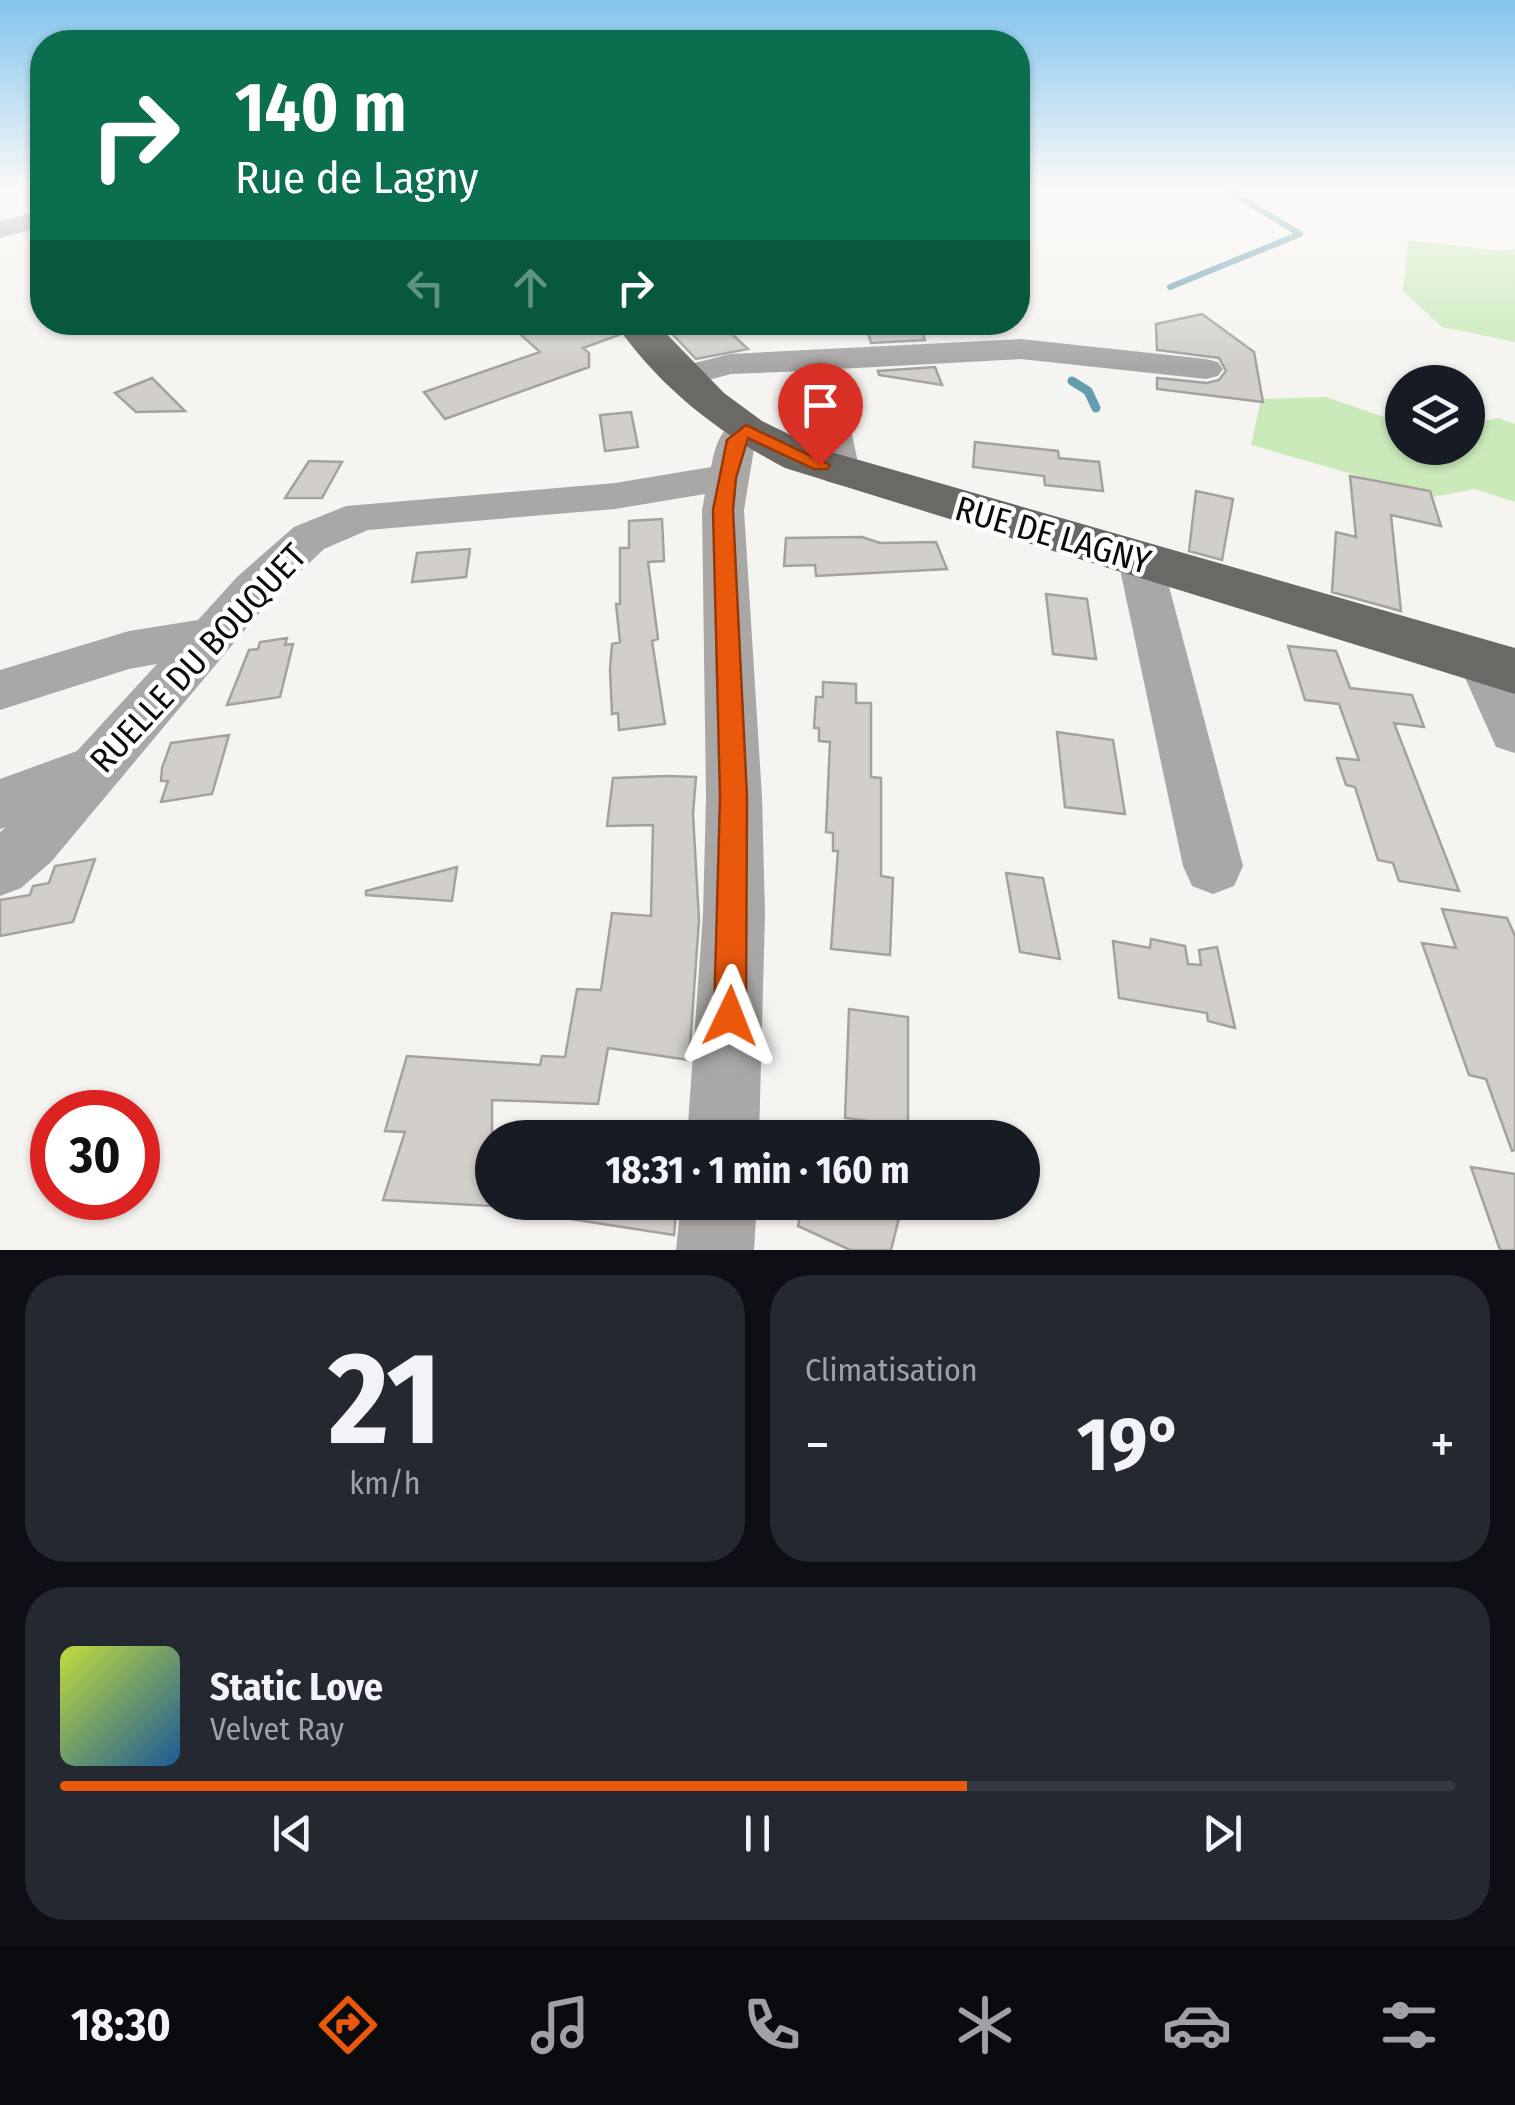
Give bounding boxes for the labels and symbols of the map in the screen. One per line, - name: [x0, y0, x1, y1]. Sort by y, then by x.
- pin: [778, 363, 863, 466]
- street label: RUE DE LAGNY: [950, 487, 1156, 583]
- street label: RUELLE DU BOUQUET: [81, 534, 315, 781]
- position arrow: [678, 964, 782, 1068]
- speed limit sign: 30: [30, 1090, 160, 1220]

